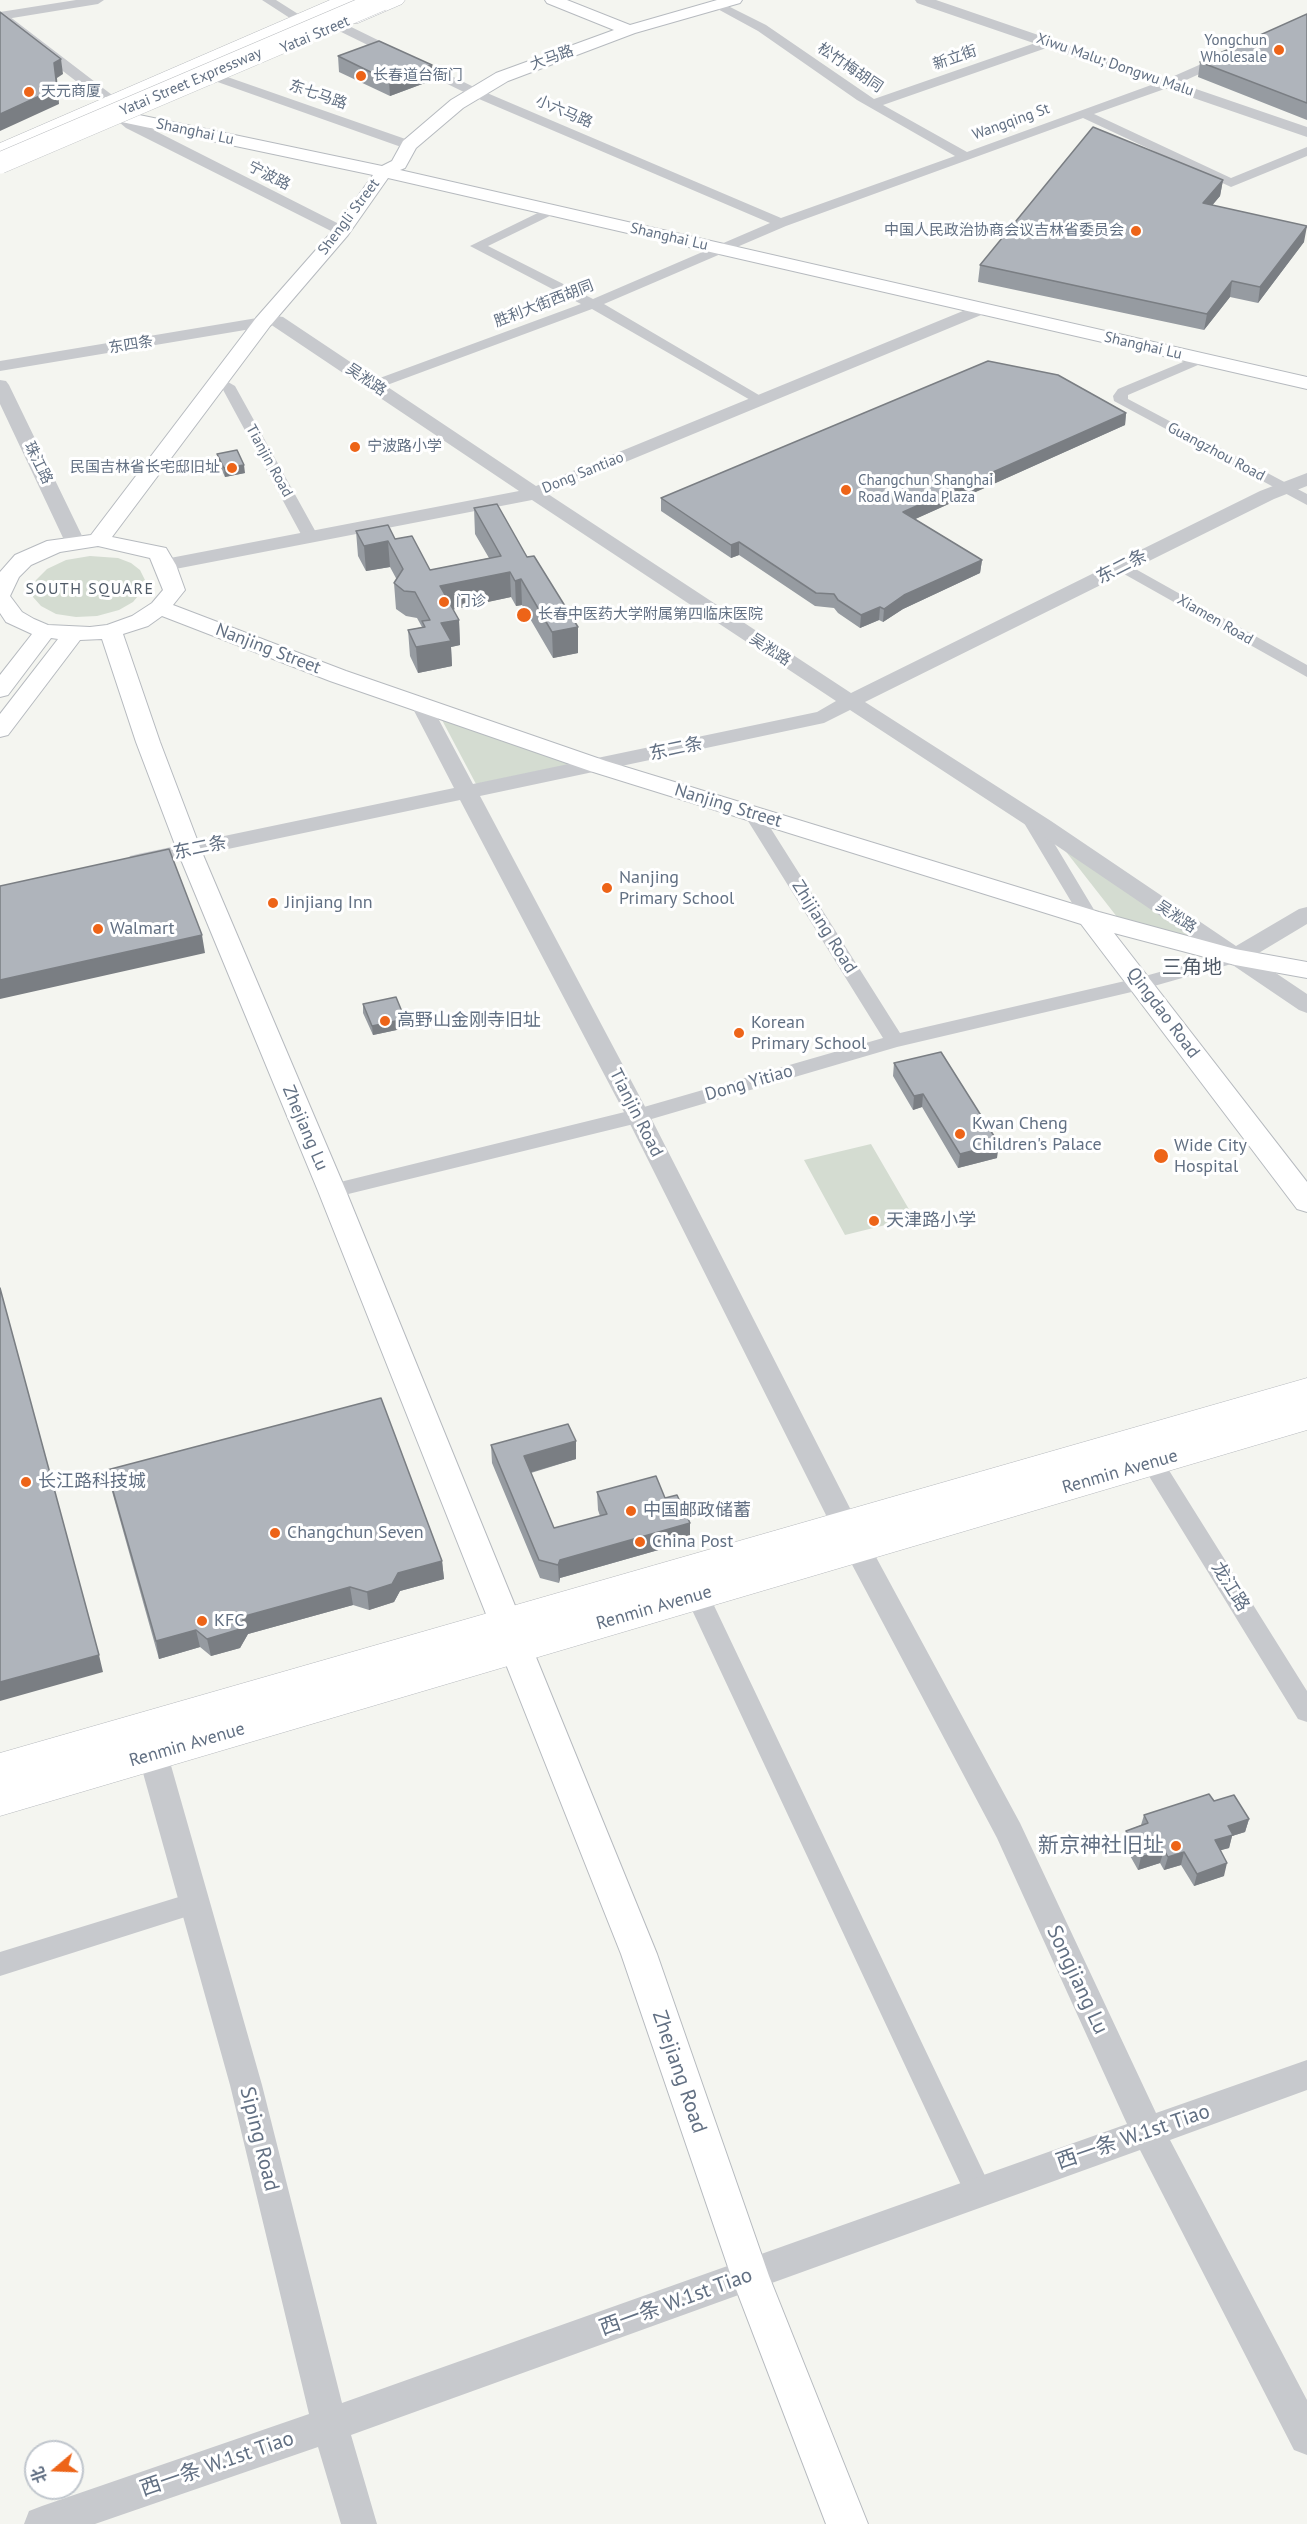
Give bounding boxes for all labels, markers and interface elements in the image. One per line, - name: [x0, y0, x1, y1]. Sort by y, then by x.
- street label: Yatai Street: [278, 12, 352, 58]
- street label: Xiwu Malu; Dongwu Malu: [1034, 30, 1196, 100]
- place label: Yongchun Wholesale: [1201, 32, 1267, 67]
- street label: 松竹梅胡同: [814, 40, 886, 96]
- street label: 大马路: [528, 42, 576, 74]
- street label: 新立街: [931, 42, 979, 74]
- marker: Yongchun Wholesale: [1272, 43, 1286, 57]
- street label: Yatai Street Expressway: [117, 44, 265, 120]
- place label: 长春道台衙门: [373, 67, 463, 85]
- marker: 长春道台衙门: [354, 69, 368, 83]
- street label: 东七马路: [287, 77, 349, 113]
- place label: 天元商厦: [41, 83, 101, 101]
- marker: 天元商厦: [22, 85, 36, 99]
- street label: 小六马路: [533, 92, 595, 132]
- street label: Wangqing St: [970, 100, 1052, 144]
- street label: Shanghai Lu: [154, 115, 236, 149]
- street label: 宁波路: [245, 158, 293, 194]
- street label: Shengli Street: [315, 175, 383, 259]
- street label: Shanghai Lu: [628, 219, 710, 255]
- place label: 中国人民政治协商会议吉林省委员会: [884, 222, 1124, 240]
- marker: 中国人民政治协商会议吉林省委员会: [1129, 224, 1143, 238]
- street label: 胜利大街西胡同: [492, 277, 596, 331]
- street label: Shanghai Lu: [1102, 328, 1184, 364]
- street label: 东四条: [107, 333, 155, 357]
- street label: 吴淞路: [342, 360, 390, 400]
- street label: Guangzhou Road: [1164, 419, 1268, 485]
- street label: Tianjin Road: [242, 422, 296, 500]
- place label: 宁波路小学: [367, 438, 442, 456]
- street label: 珠江路: [20, 439, 56, 487]
- marker: 宁波路小学: [348, 440, 362, 454]
- street label: Dong Santiao: [540, 448, 626, 498]
- place label: 民国吉林省长宅邸旧址: [70, 459, 220, 477]
- marker: 民国吉林省长宅邸旧址: [225, 461, 239, 475]
- place label: Changchun Shanghai Road Wanda Plaza: [858, 472, 993, 507]
- marker: Changchun Shanghai Road Wanda Plaza: [839, 483, 853, 497]
- street label: 东二条: [1093, 545, 1151, 589]
- district label: SOUTH SQUARE: [25, 579, 155, 599]
- street label: Xiamen Road: [1174, 591, 1256, 649]
- place label: 门诊: [456, 593, 486, 611]
- marker: 门诊: [437, 595, 451, 609]
- marker: 长春中医药大学附属第四临床医院: [515, 606, 533, 624]
- place label: 长春中医药大学附属第四临床医院: [538, 606, 763, 624]
- street label: Nanjing Street: [212, 619, 324, 679]
- street label: 吴淞路: [746, 630, 794, 670]
- street label: 东二条: [647, 733, 705, 765]
- street label: Nanjing Street: [672, 779, 784, 833]
- street label: 东二条: [171, 832, 229, 864]
- place label: Nanjing Primary School: [619, 867, 734, 910]
- street label: Zhijiang Road: [787, 877, 861, 977]
- marker: Nanjing Primary School: [600, 881, 614, 895]
- place label: Jinjiang Inn: [285, 892, 373, 914]
- marker: Jinjiang Inn: [266, 896, 280, 910]
- street label: 吴淞路: [1152, 897, 1200, 937]
- place label: Walmart: [110, 918, 175, 940]
- marker: Walmart: [91, 922, 105, 936]
- district label: 三角地: [1162, 956, 1222, 980]
- street label: Qingdao Road: [1122, 963, 1204, 1063]
- place label: 高野山金刚寺旧址: [397, 1010, 541, 1032]
- place label: Korean Primary School: [751, 1012, 866, 1054]
- marker: 高野山金刚寺旧址: [378, 1014, 392, 1028]
- marker: Korean Primary School: [732, 1026, 746, 1040]
- street label: Dong Yitiao: [703, 1060, 795, 1106]
- street label: Tianjin Road: [605, 1065, 667, 1161]
- street label: Zhejiang Lu: [277, 1082, 333, 1174]
- place label: Kwan Cheng Children's Palace: [972, 1113, 1102, 1156]
- marker: Kwan Cheng Children's Palace: [953, 1127, 967, 1141]
- place label: Wide City Hospital: [1174, 1135, 1247, 1178]
- marker: Wide City Hospital: [1152, 1147, 1170, 1165]
- place label: 天津路小学: [886, 1210, 976, 1232]
- marker: 天津路小学: [867, 1214, 881, 1228]
- street label: Renmin Avenue: [1060, 1445, 1180, 1499]
- place label: 长江路科技城: [38, 1471, 146, 1493]
- marker: 长江路科技城: [19, 1475, 33, 1489]
- place label: 中国邮政储蓄: [643, 1500, 751, 1522]
- marker: 中国邮政储蓄: [624, 1504, 638, 1518]
- place label: Changchun Seven: [287, 1522, 424, 1544]
- marker: Changchun Seven: [268, 1526, 282, 1540]
- place label: China Post: [652, 1531, 733, 1553]
- marker: China Post: [633, 1535, 647, 1549]
- street label: 龙江路: [1207, 1558, 1253, 1616]
- street label: Renmin Avenue: [594, 1581, 714, 1635]
- place label: KFC: [214, 1610, 245, 1632]
- marker: KFC: [195, 1614, 209, 1628]
- street label: Renmin Avenue: [127, 1718, 247, 1772]
- place label: 新京神社旧址: [1038, 1833, 1164, 1859]
- marker: 新京神社旧址: [1169, 1839, 1183, 1853]
- street label: Songjiang Lu: [1041, 1922, 1113, 2038]
- street label: Zhejiang Road: [646, 2007, 712, 2137]
- street label: Siping Road: [234, 2084, 284, 2194]
- street label: 西一条 W.1st Tiao: [1053, 2099, 1213, 2175]
- street label: 西一条 W.1st Tiao: [596, 2263, 756, 2341]
- street label: 西一条 W.1st Tiao: [137, 2426, 297, 2502]
- north arrow: [24, 2440, 84, 2500]
- text: 北: [27, 2464, 51, 2486]

